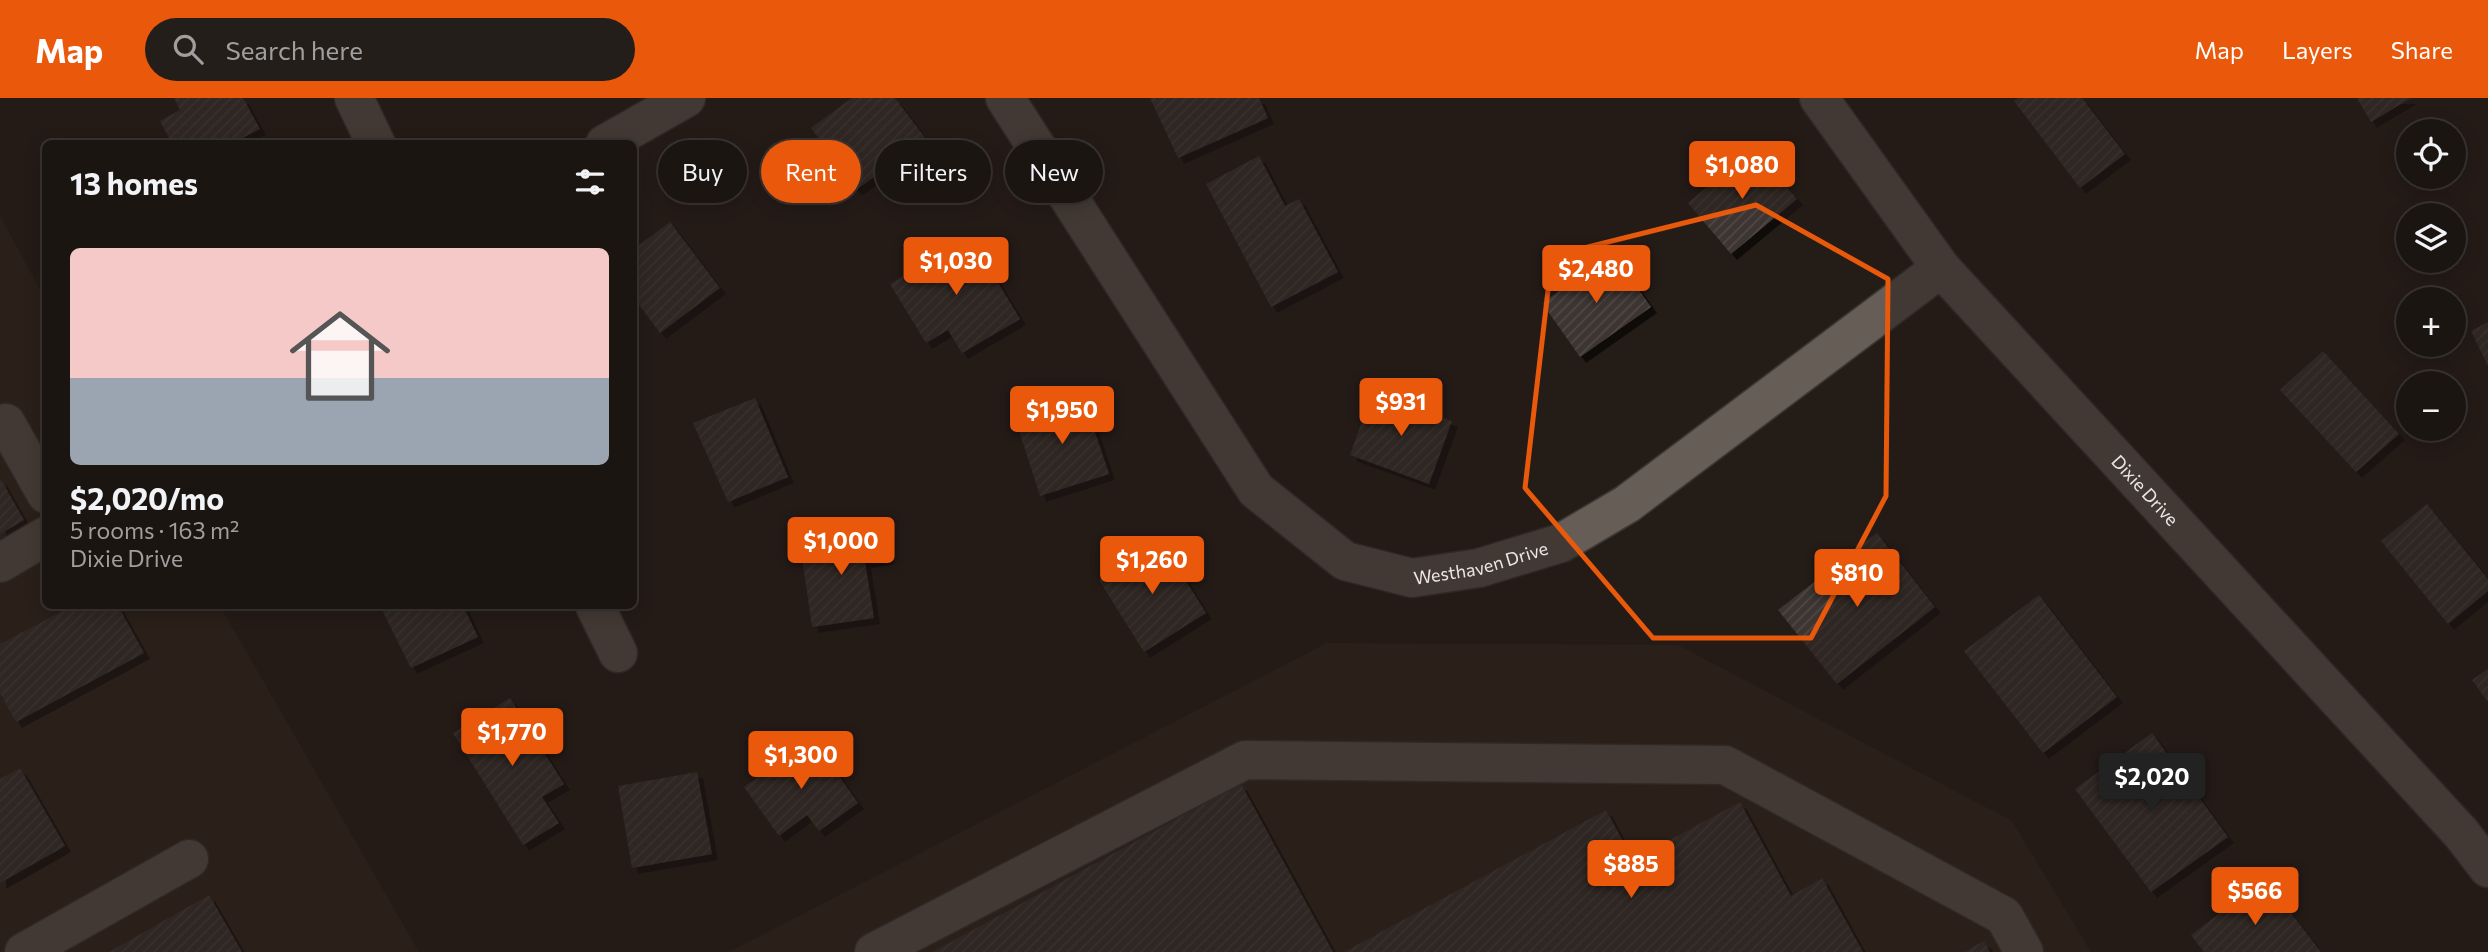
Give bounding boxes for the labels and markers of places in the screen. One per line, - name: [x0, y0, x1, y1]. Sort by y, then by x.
- pin: $1,080: [1685, 141, 1799, 201]
- pin: $1,030: [899, 238, 1013, 297]
- pin: $2,480: [1539, 246, 1653, 305]
- pin: $931: [1360, 378, 1442, 438]
- pin: $1,950: [1005, 386, 1119, 446]
- pin: $1,000: [784, 518, 898, 577]
- pin: $1,260: [1095, 536, 1209, 596]
- pin: $810: [1816, 550, 1898, 609]
- pin: $1,770: [455, 708, 569, 768]
- pin: $1,300: [744, 732, 858, 791]
- pin: $2,020: [2095, 754, 2209, 813]
- pin: $885: [1590, 840, 1672, 900]
- pin: $566: [2214, 868, 2296, 927]

